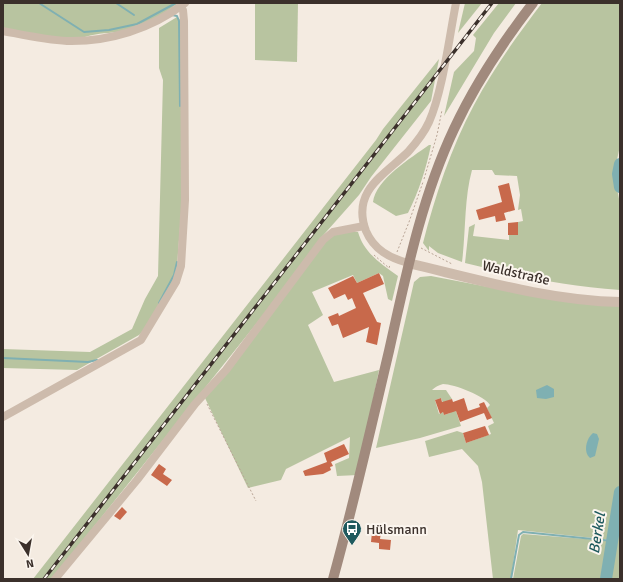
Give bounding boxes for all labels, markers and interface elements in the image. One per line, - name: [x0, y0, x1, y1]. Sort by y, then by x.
- street label: Waldstraße: [481, 257, 551, 289]
- water label: Berkel: [585, 510, 609, 555]
- bus stop icon: Hülsmann: [341, 518, 363, 546]
- place label: Hülsmann: [366, 521, 427, 538]
- north arrow: [8, 534, 48, 574]
- text: N: [25, 556, 35, 570]

